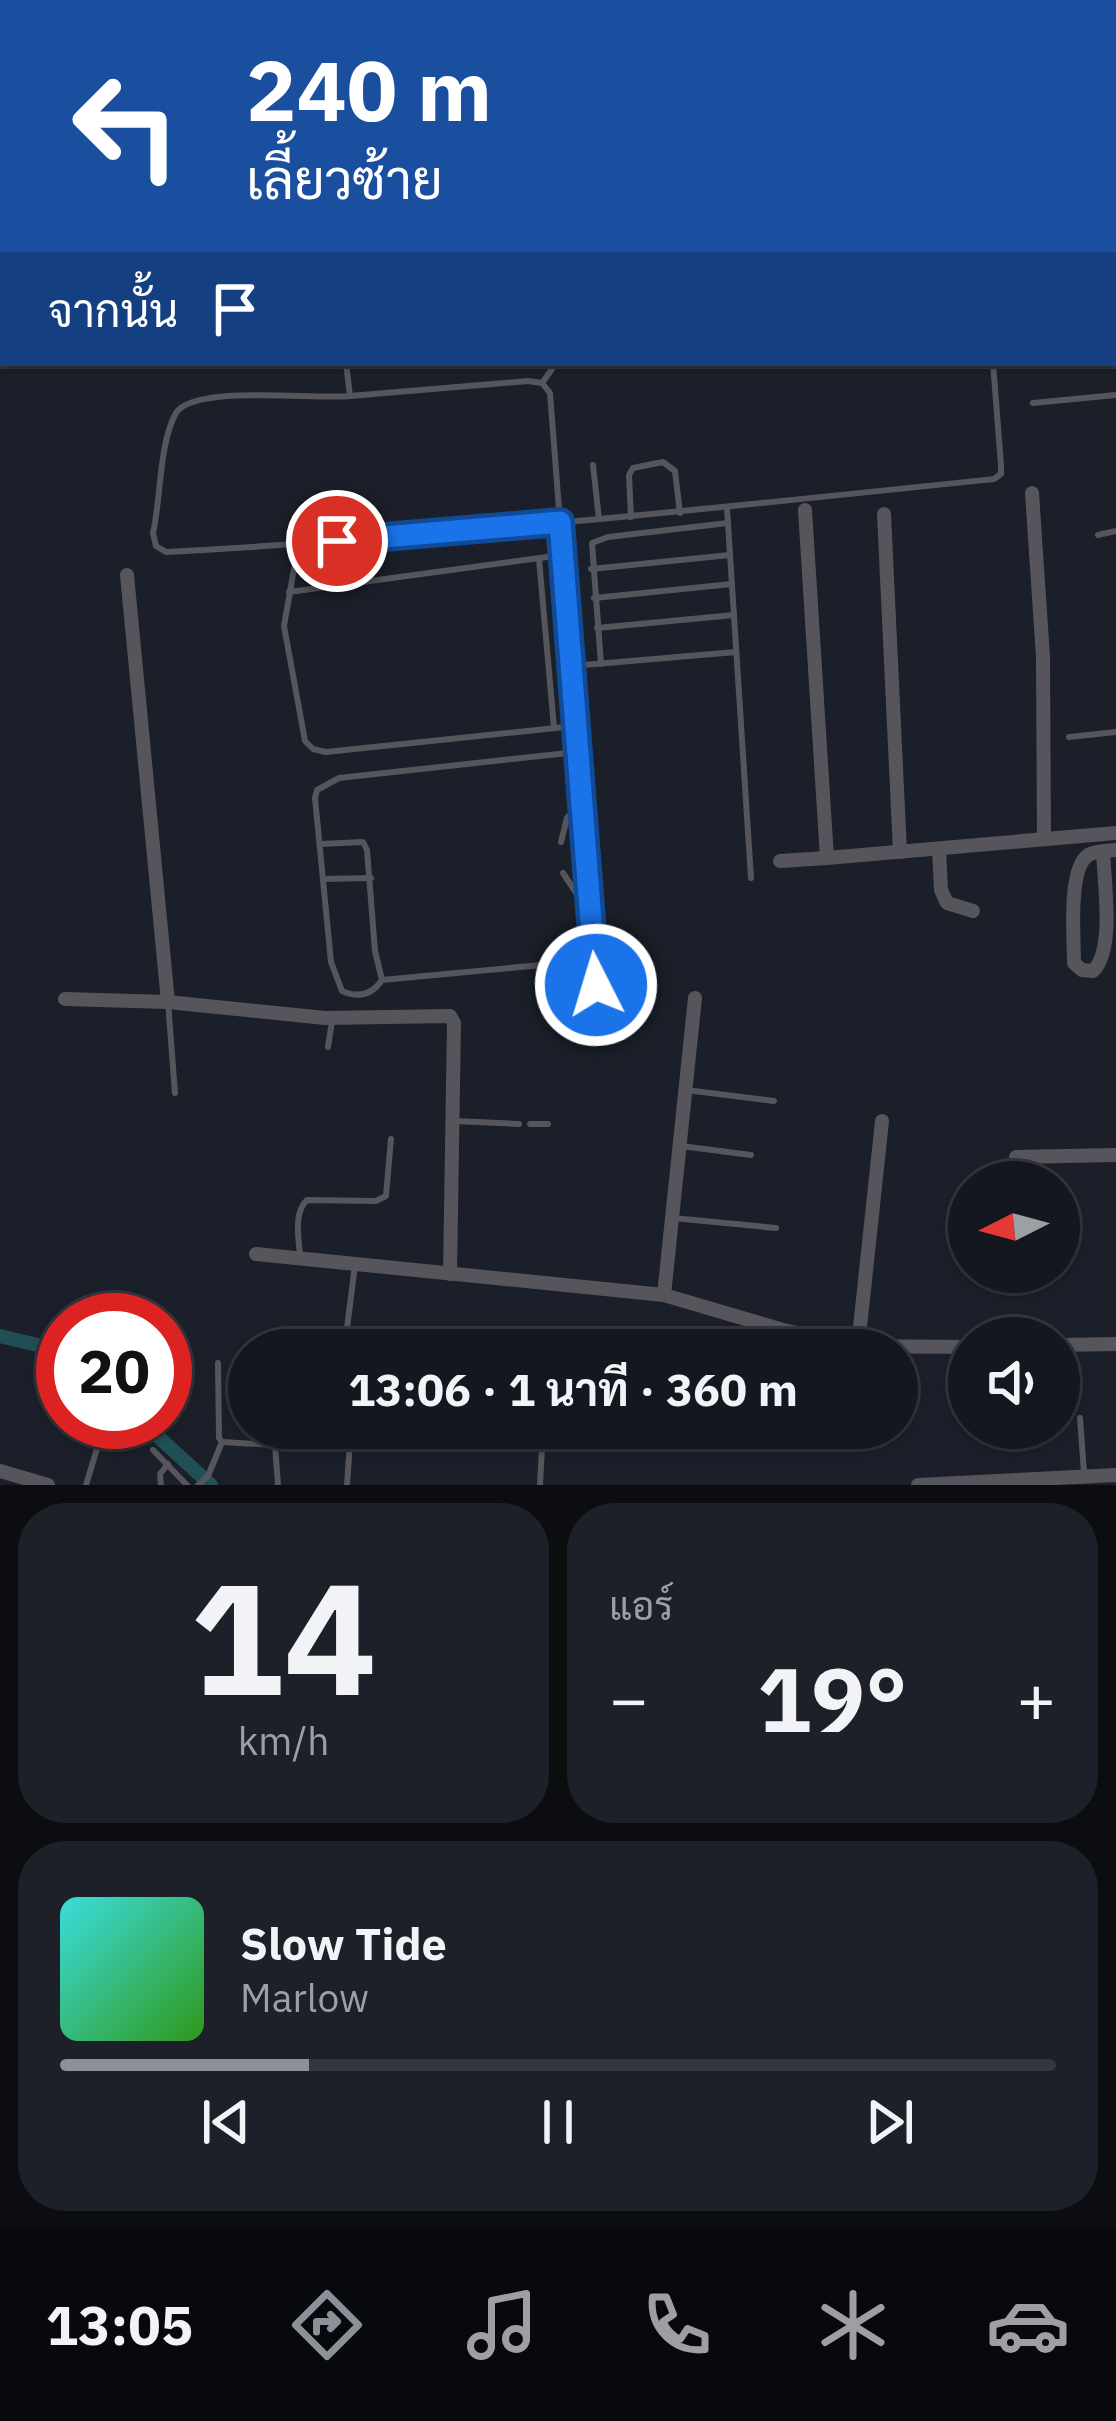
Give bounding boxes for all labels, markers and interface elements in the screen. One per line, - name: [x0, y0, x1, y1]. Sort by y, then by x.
- text: 240 m: [246, 35, 492, 144]
- icon: left: [48, 48, 204, 204]
- text: เลี้ยวซ้าย: [246, 144, 443, 214]
- icon: arrive: [202, 276, 268, 342]
- text: จากนั้น: [48, 281, 178, 339]
- pin: [286, 490, 388, 592]
- icon: arrive: [304, 508, 370, 574]
- position arrow: [533, 922, 659, 1048]
- north arrow: [948, 1161, 1080, 1293]
- map controls: [948, 1161, 1080, 1449]
- speed limit sign: 20: [36, 1293, 192, 1449]
- button: sound: [948, 1317, 1080, 1449]
- text: 13:06 · 1 นาที · 360 m: [348, 1360, 798, 1418]
- text: 14: [190, 1535, 377, 1738]
- text: แอร์: [609, 1580, 673, 1631]
- text: 19°: [757, 1640, 908, 1757]
- text: −: [609, 1655, 649, 1741]
- text: +: [1016, 1655, 1056, 1741]
- text: km/h: [238, 1715, 329, 1766]
- text: Slow Tide: [240, 1914, 447, 1972]
- text: Marlow: [240, 1972, 369, 2023]
- icon: previous: [193, 2089, 259, 2155]
- icon: pause: [525, 2089, 591, 2155]
- icon: next: [857, 2089, 923, 2155]
- icon: directions: [285, 2283, 369, 2367]
- icon: music: [460, 2283, 544, 2367]
- icon: phone: [635, 2283, 719, 2367]
- icon: climate: [811, 2283, 895, 2367]
- icon: car: [986, 2283, 1070, 2367]
- text: 13:05: [46, 2290, 193, 2360]

